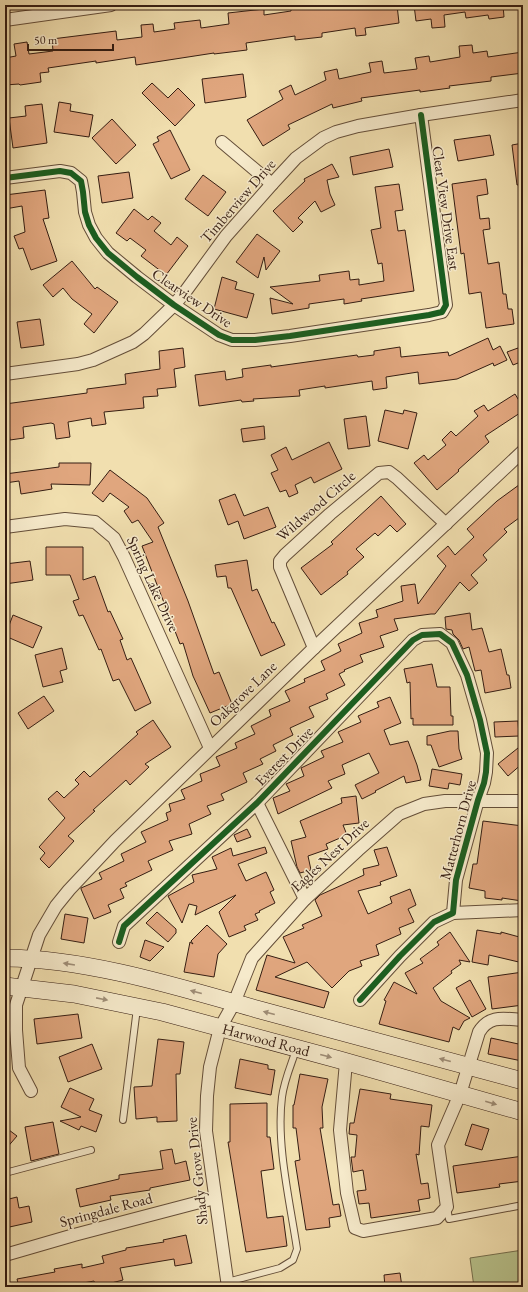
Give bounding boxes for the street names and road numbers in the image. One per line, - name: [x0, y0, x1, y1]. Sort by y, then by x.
- street label: Clear View Drive East: [428, 145, 465, 272]
- street label: Timberview Drive: [196, 155, 279, 247]
- street label: Clearview Drive: [149, 264, 236, 331]
- street label: Wildwood Circle: [272, 466, 359, 545]
- street label: Spring Lake Drive: [123, 533, 184, 635]
- street label: Oakgrove Lane: [205, 657, 281, 731]
- street label: Everest Drive: [251, 722, 317, 789]
- street label: Matterhorn Drive: [435, 778, 480, 882]
- street label: Eagles Nest Drive: [287, 813, 373, 896]
- street label: Harwood Road: [220, 1019, 312, 1060]
- street label: Shady Grove Drive: [181, 1116, 212, 1226]
- street label: Springdale Road: [57, 1188, 155, 1231]

